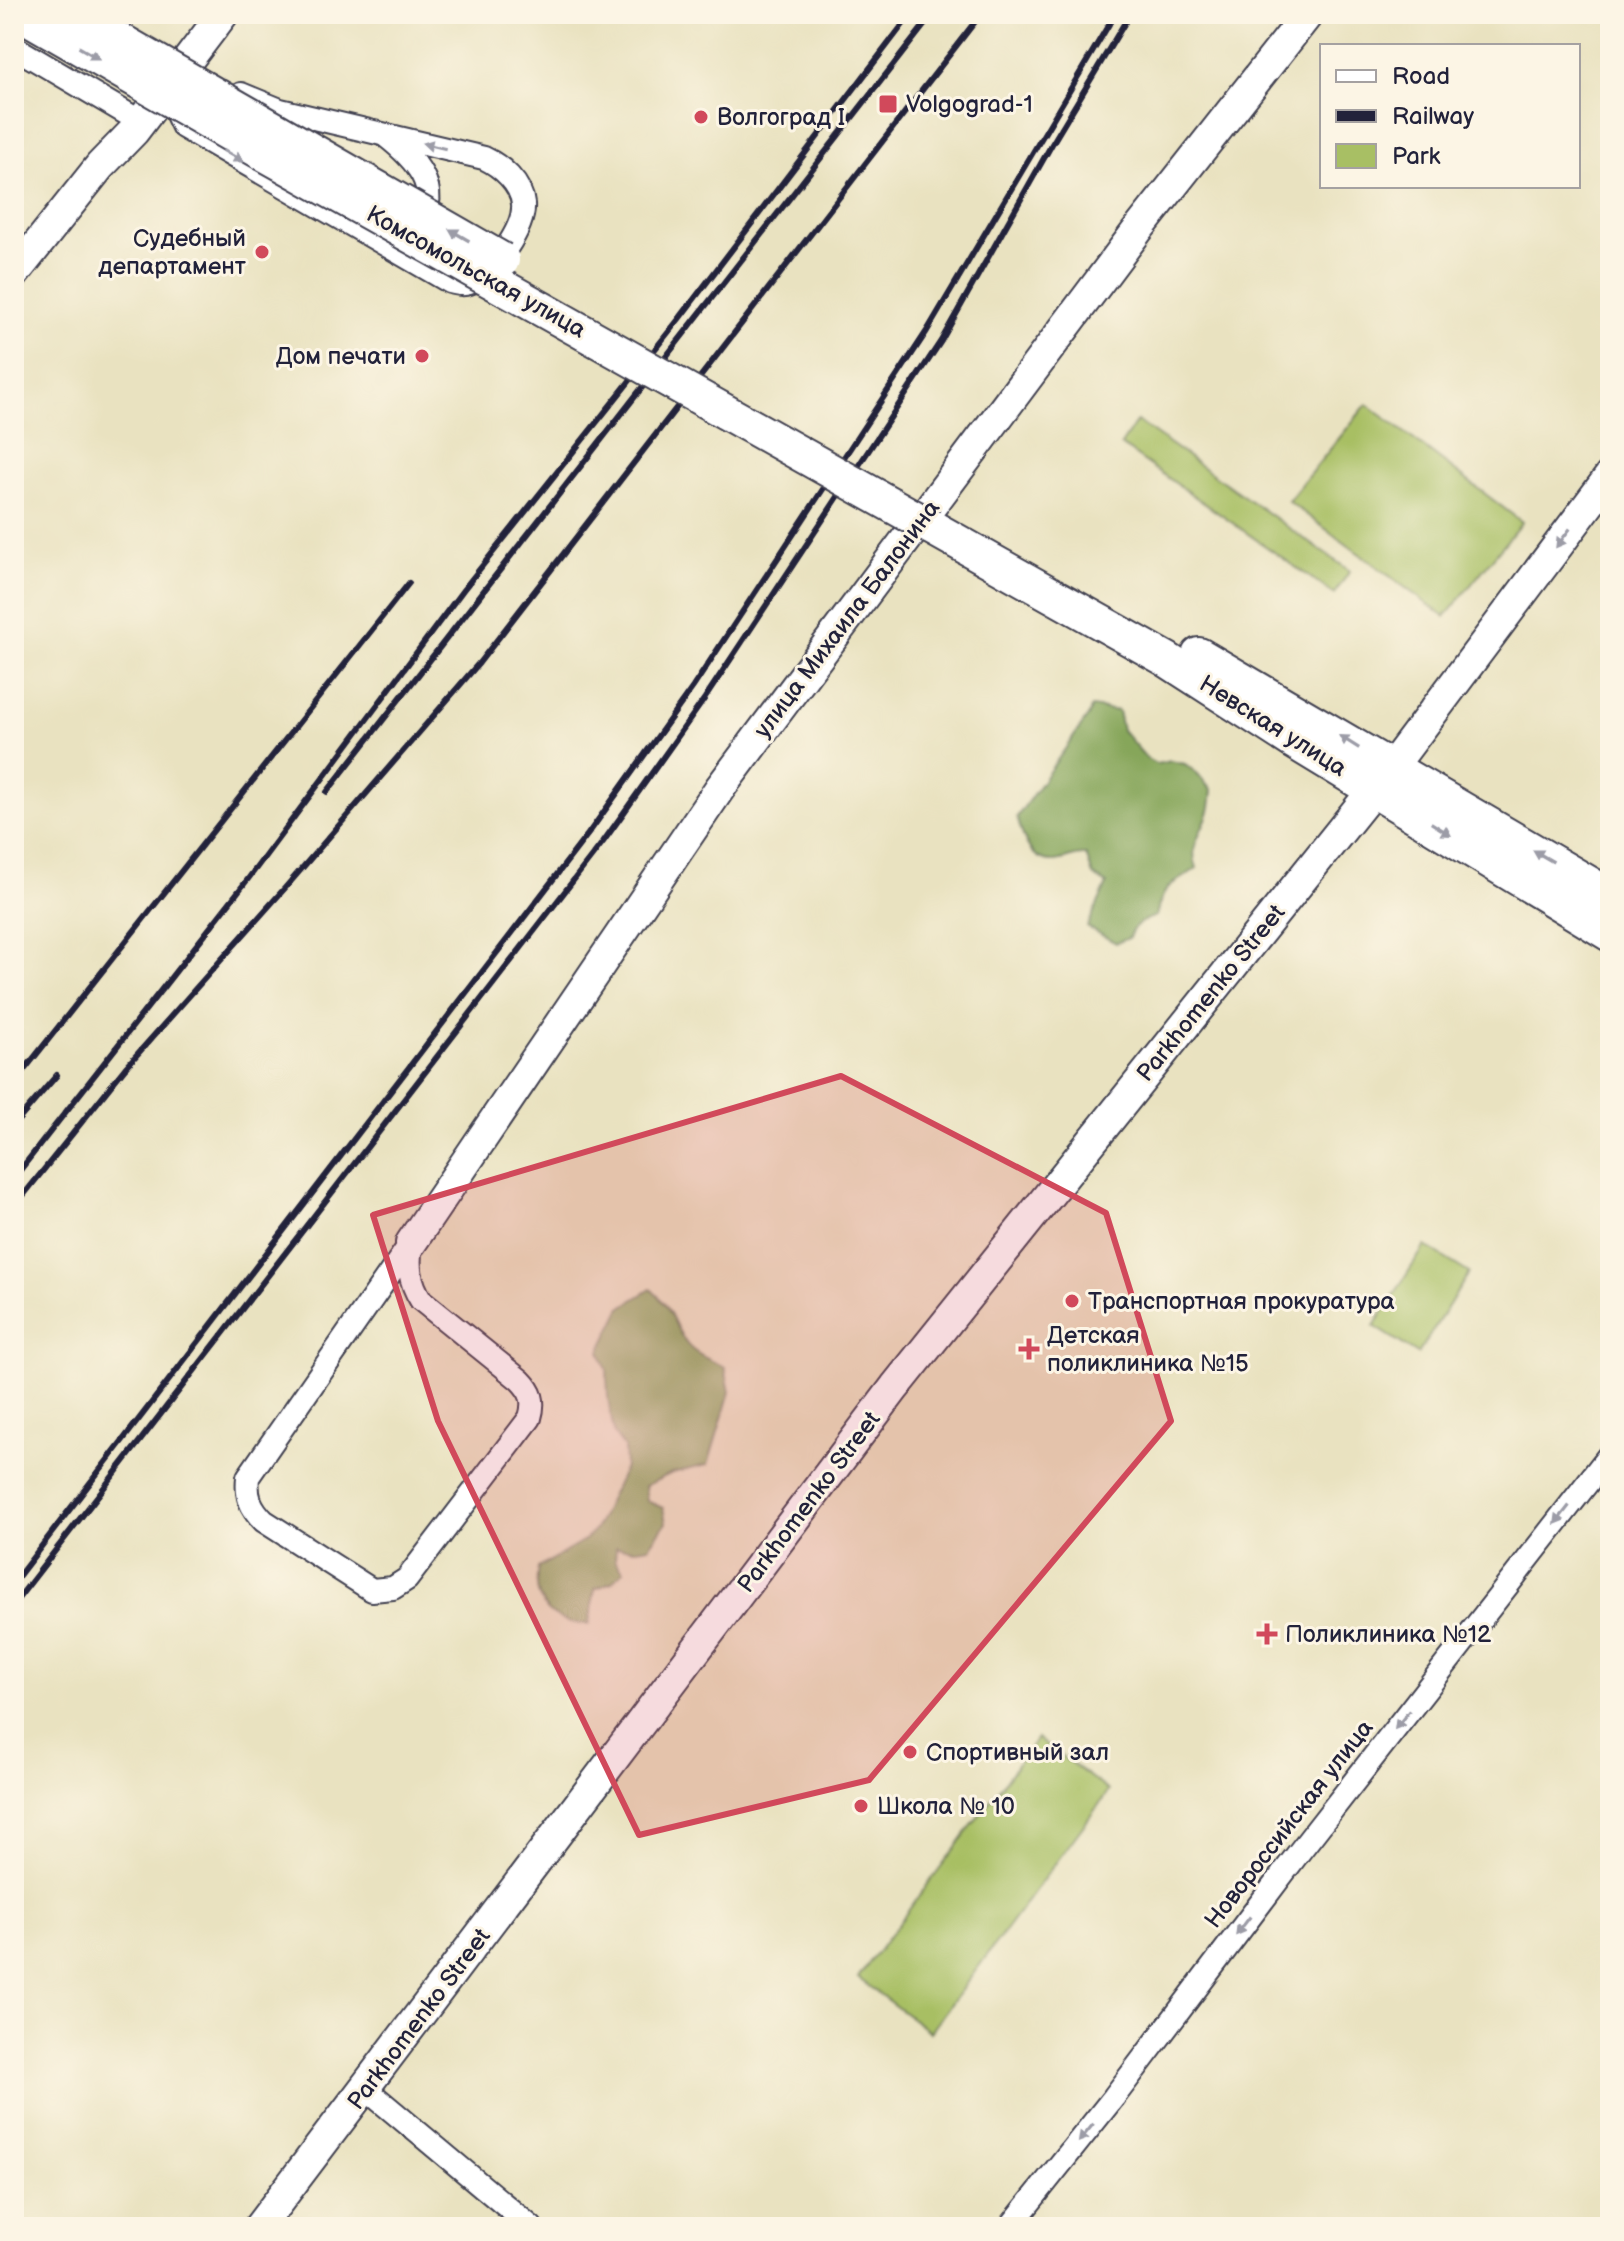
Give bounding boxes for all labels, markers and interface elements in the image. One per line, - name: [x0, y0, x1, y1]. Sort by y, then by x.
- legend: [1320, 44, 1580, 188]
- one-way arrow: [78, 46, 101, 60]
- text: Road: [1392, 62, 1450, 91]
- place label: Volgograd-1: [906, 90, 1033, 119]
- marker: Volgograd-1: [877, 93, 899, 115]
- text: Railway: [1392, 102, 1474, 131]
- place label: Волгоград I: [717, 103, 845, 132]
- marker: Волгоград I: [692, 108, 710, 126]
- one-way arrow: [422, 140, 447, 152]
- text: Park: [1392, 142, 1440, 171]
- one-way arrow: [222, 149, 244, 163]
- street label: Комсомольская улица: [361, 200, 591, 344]
- place label: Судебный департамент: [98, 224, 246, 281]
- one-way arrow: [448, 228, 471, 242]
- marker: Судебный департамент: [253, 243, 271, 261]
- place label: Дом печати: [276, 342, 406, 371]
- marker: Дом печати: [413, 347, 431, 365]
- street label: улица Михаила Балонина: [748, 494, 946, 744]
- one-way arrow: [1556, 528, 1572, 549]
- street label: Невская улица: [1194, 669, 1352, 783]
- one-way arrow: [1338, 736, 1360, 750]
- one-way arrow: [1430, 822, 1452, 836]
- one-way arrow: [1531, 849, 1554, 863]
- street label: Parkhomenko Street: [1131, 898, 1292, 1087]
- place label: Транспортная прокуратура: [1088, 1287, 1395, 1316]
- marker: Транспортная прокуратура: [1063, 1292, 1081, 1310]
- place label: Детская поликлиника №15: [1047, 1321, 1249, 1378]
- marker: Детская поликлиника №15: [1018, 1338, 1040, 1360]
- street label: Parkhomenko Street: [731, 1405, 887, 1598]
- one-way arrow: [1555, 1505, 1571, 1526]
- place label: Поликлиника №12: [1285, 1620, 1491, 1649]
- marker: Поликлиника №12: [1256, 1623, 1278, 1645]
- one-way arrow: [1394, 1710, 1411, 1730]
- street label: Новороссийская улица: [1199, 1714, 1379, 1934]
- place label: Спортивный зал: [926, 1738, 1109, 1767]
- marker: Спортивный зал: [901, 1743, 919, 1761]
- place label: Школа № 10: [877, 1792, 1015, 1821]
- marker: Школа № 10: [852, 1797, 870, 1815]
- one-way arrow: [1236, 1916, 1252, 1936]
- street label: Parkhomenko Street: [341, 1922, 497, 2115]
- one-way arrow: [1078, 2123, 1094, 2143]

